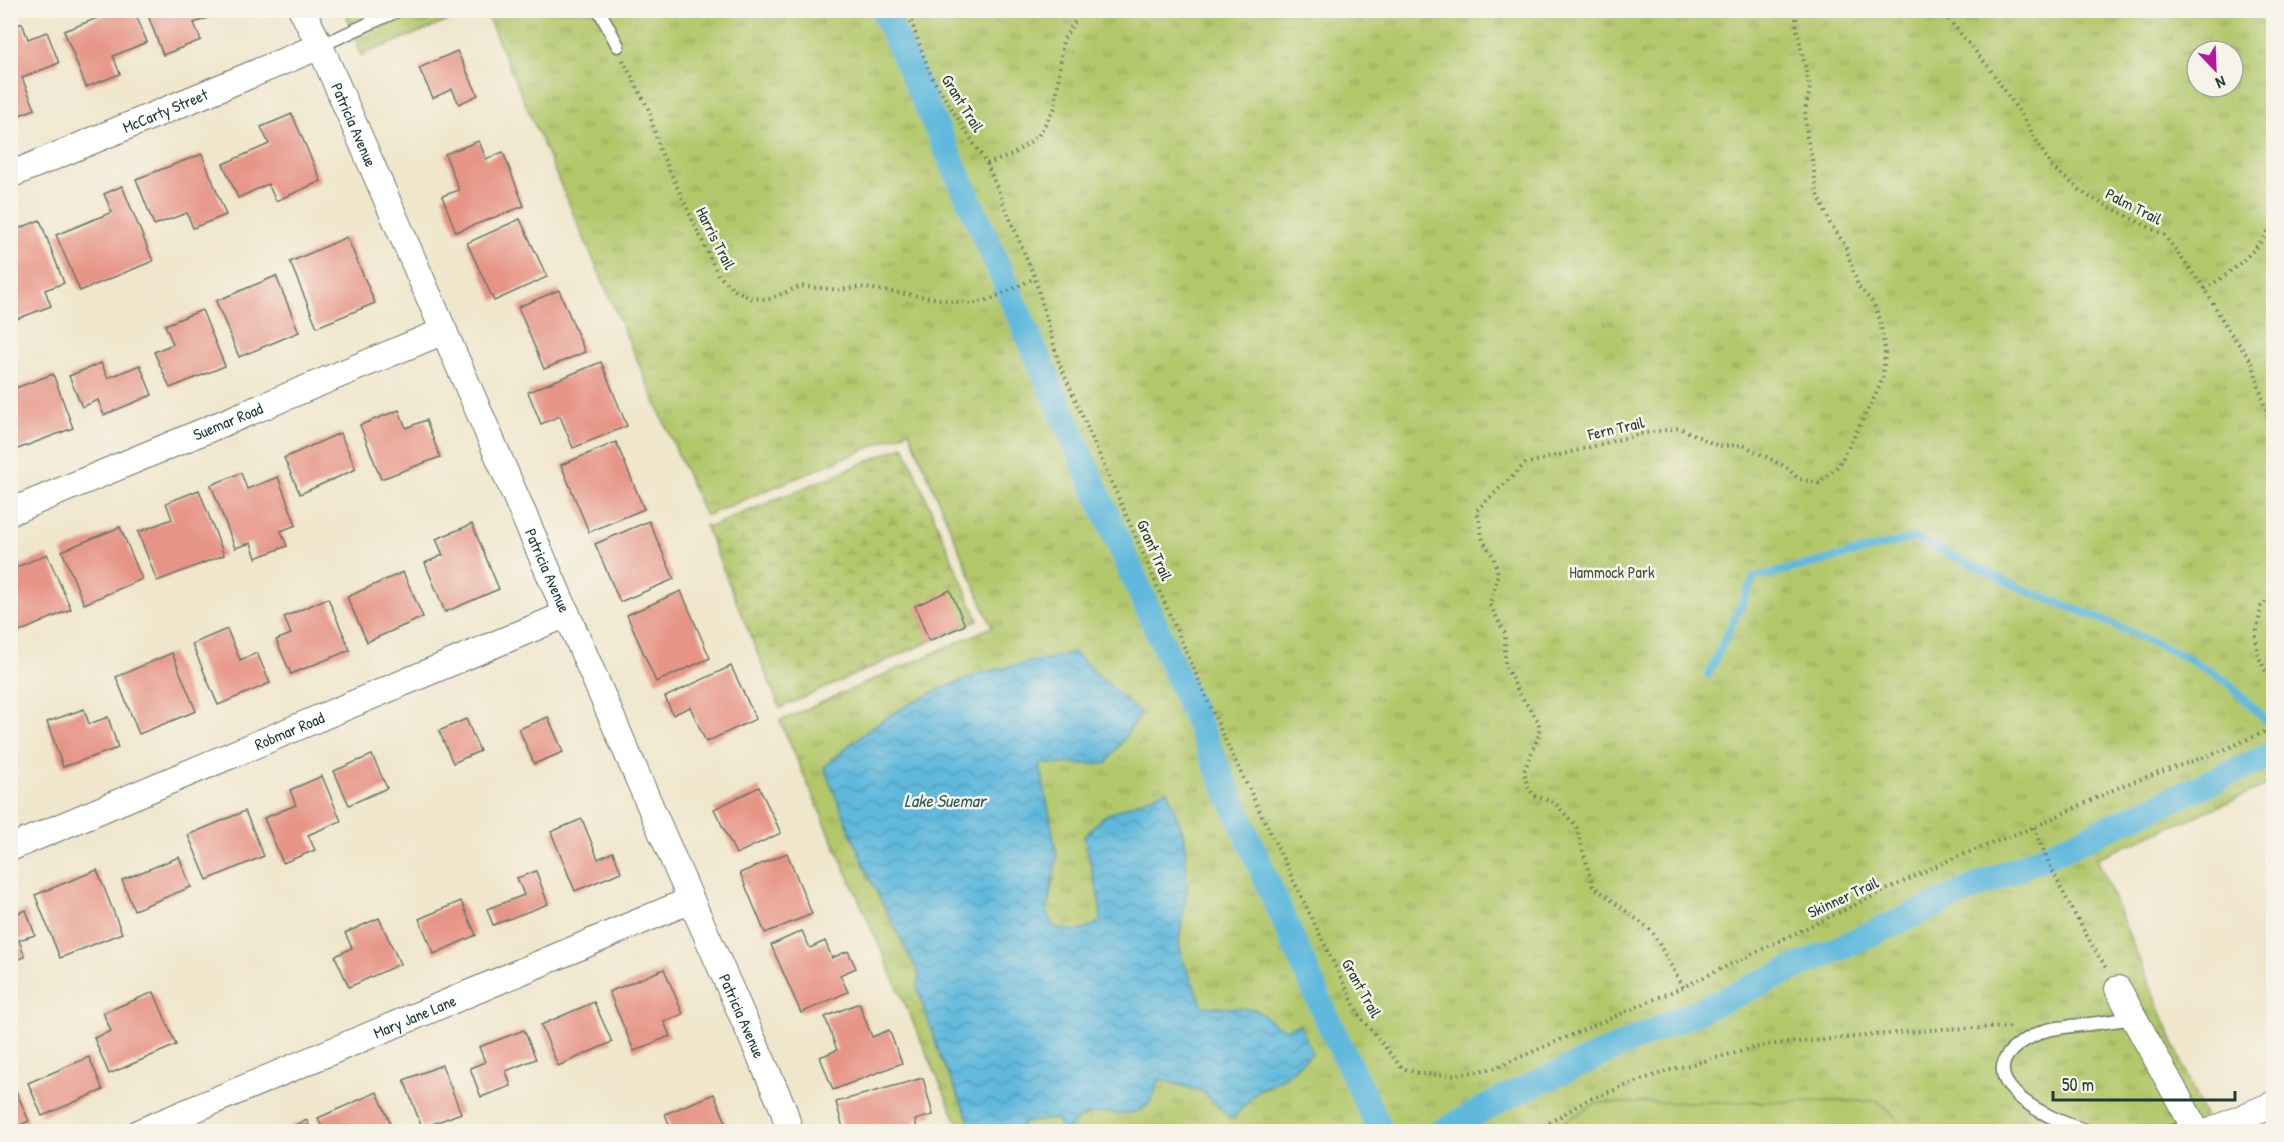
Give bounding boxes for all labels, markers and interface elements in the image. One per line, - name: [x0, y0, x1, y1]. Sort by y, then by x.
- north arrow: [2185, 39, 2245, 99]
- street label: Grant Trail: [937, 70, 990, 137]
- text: N: [2212, 71, 2229, 95]
- street label: Patricia Avenue: [326, 79, 382, 171]
- street label: McCarty Street: [119, 83, 211, 138]
- street label: Palm Trail: [2102, 182, 2167, 230]
- street label: Harris Trail: [691, 203, 741, 274]
- street label: Suemar Road: [190, 397, 266, 445]
- street label: Fern Trail: [1585, 411, 1647, 445]
- street label: Grant Trail: [1132, 516, 1178, 585]
- street label: Patricia Avenue: [520, 525, 576, 616]
- park label: Hammock Park: [1569, 561, 1655, 583]
- street label: Robmar Road: [251, 706, 328, 755]
- water label: Lake Suemar: [904, 788, 988, 813]
- street label: Skinner Trail: [1804, 871, 1883, 923]
- street label: Grant Trail: [1337, 955, 1388, 1022]
- street label: Patricia Avenue: [714, 970, 771, 1062]
- street label: Mary Jane Lane: [370, 989, 460, 1044]
- scale bar: [2053, 1064, 2234, 1102]
- text: 50 m: [2062, 1072, 2094, 1097]

